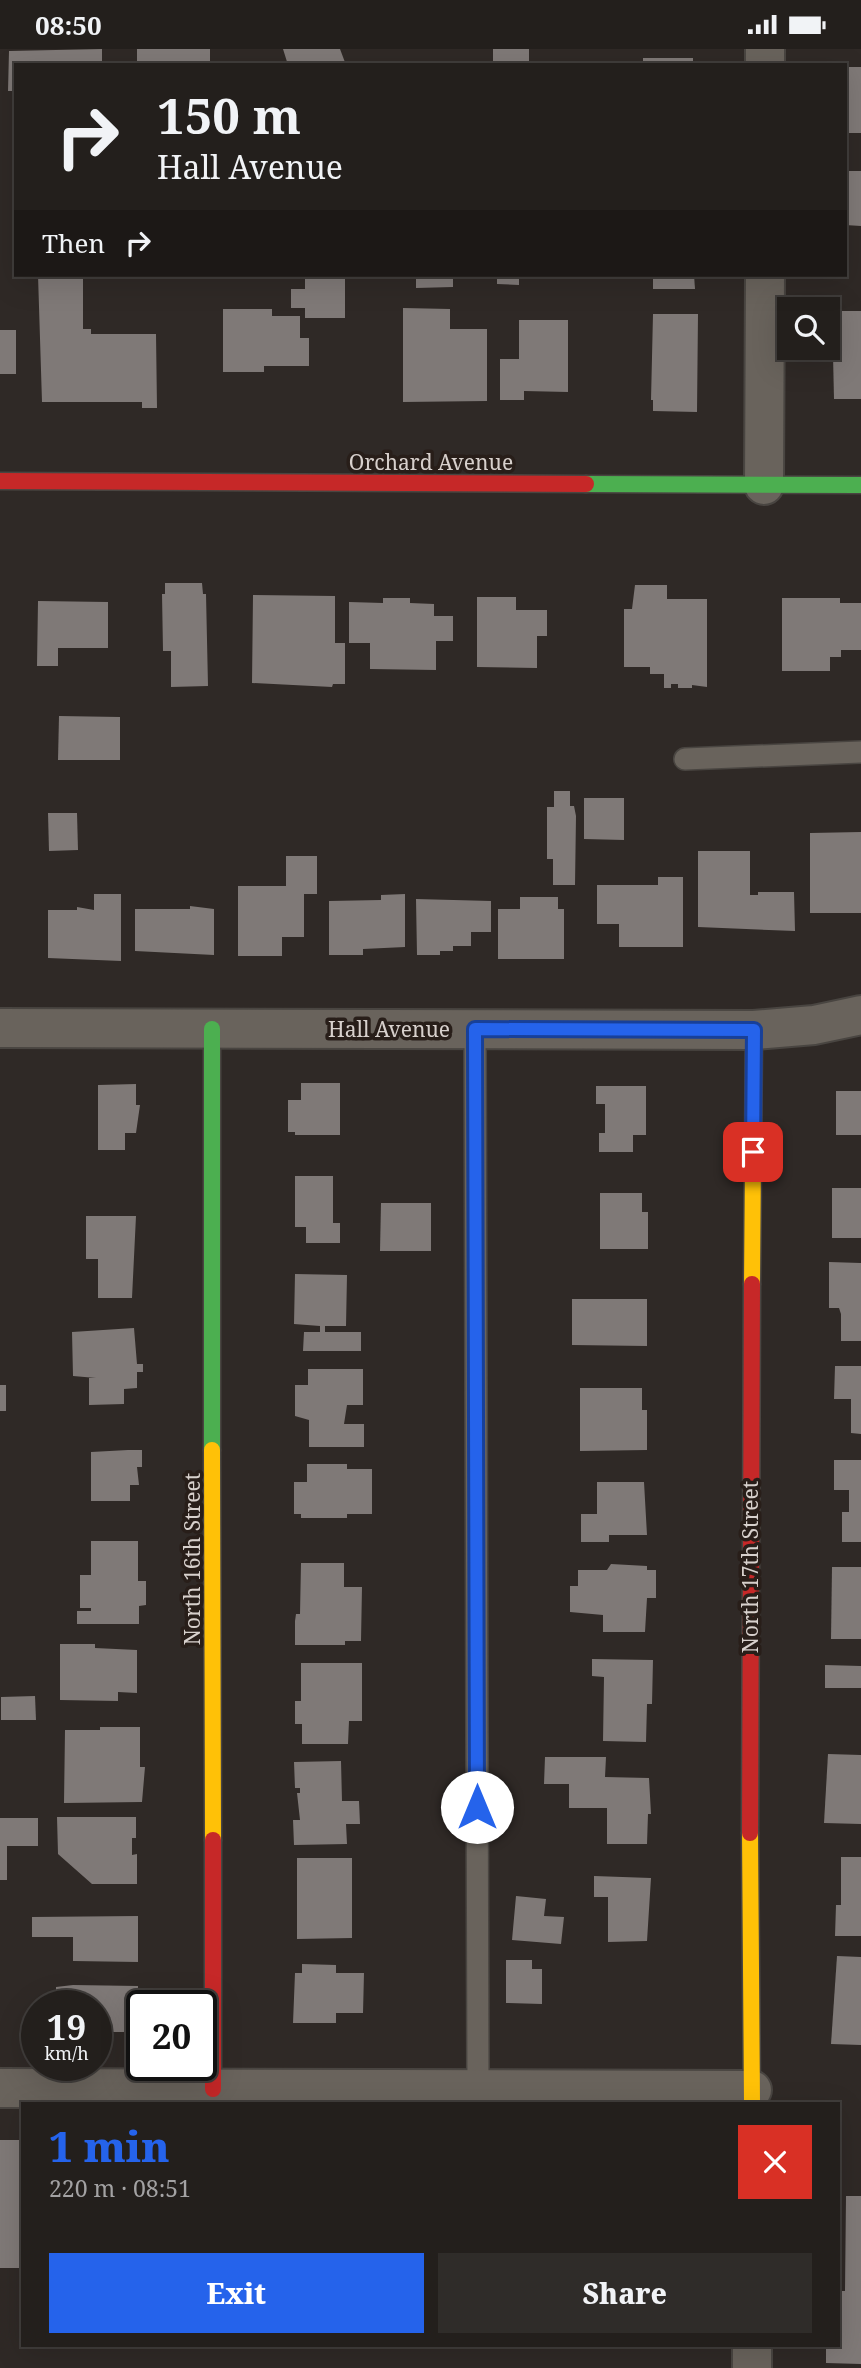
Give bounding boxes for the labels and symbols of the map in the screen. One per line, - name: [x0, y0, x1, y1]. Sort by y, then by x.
- street label: Orchard Avenue: [349, 448, 513, 476]
- street label: Hall Avenue: [328, 1015, 450, 1043]
- pin: [723, 1122, 783, 1182]
- street label: North 16th Street: [178, 1473, 206, 1645]
- street label: North 17th Street: [736, 1481, 764, 1653]
- position arrow: [440, 1770, 514, 1844]
- speed limit sign: 20: [126, 1990, 217, 2081]

